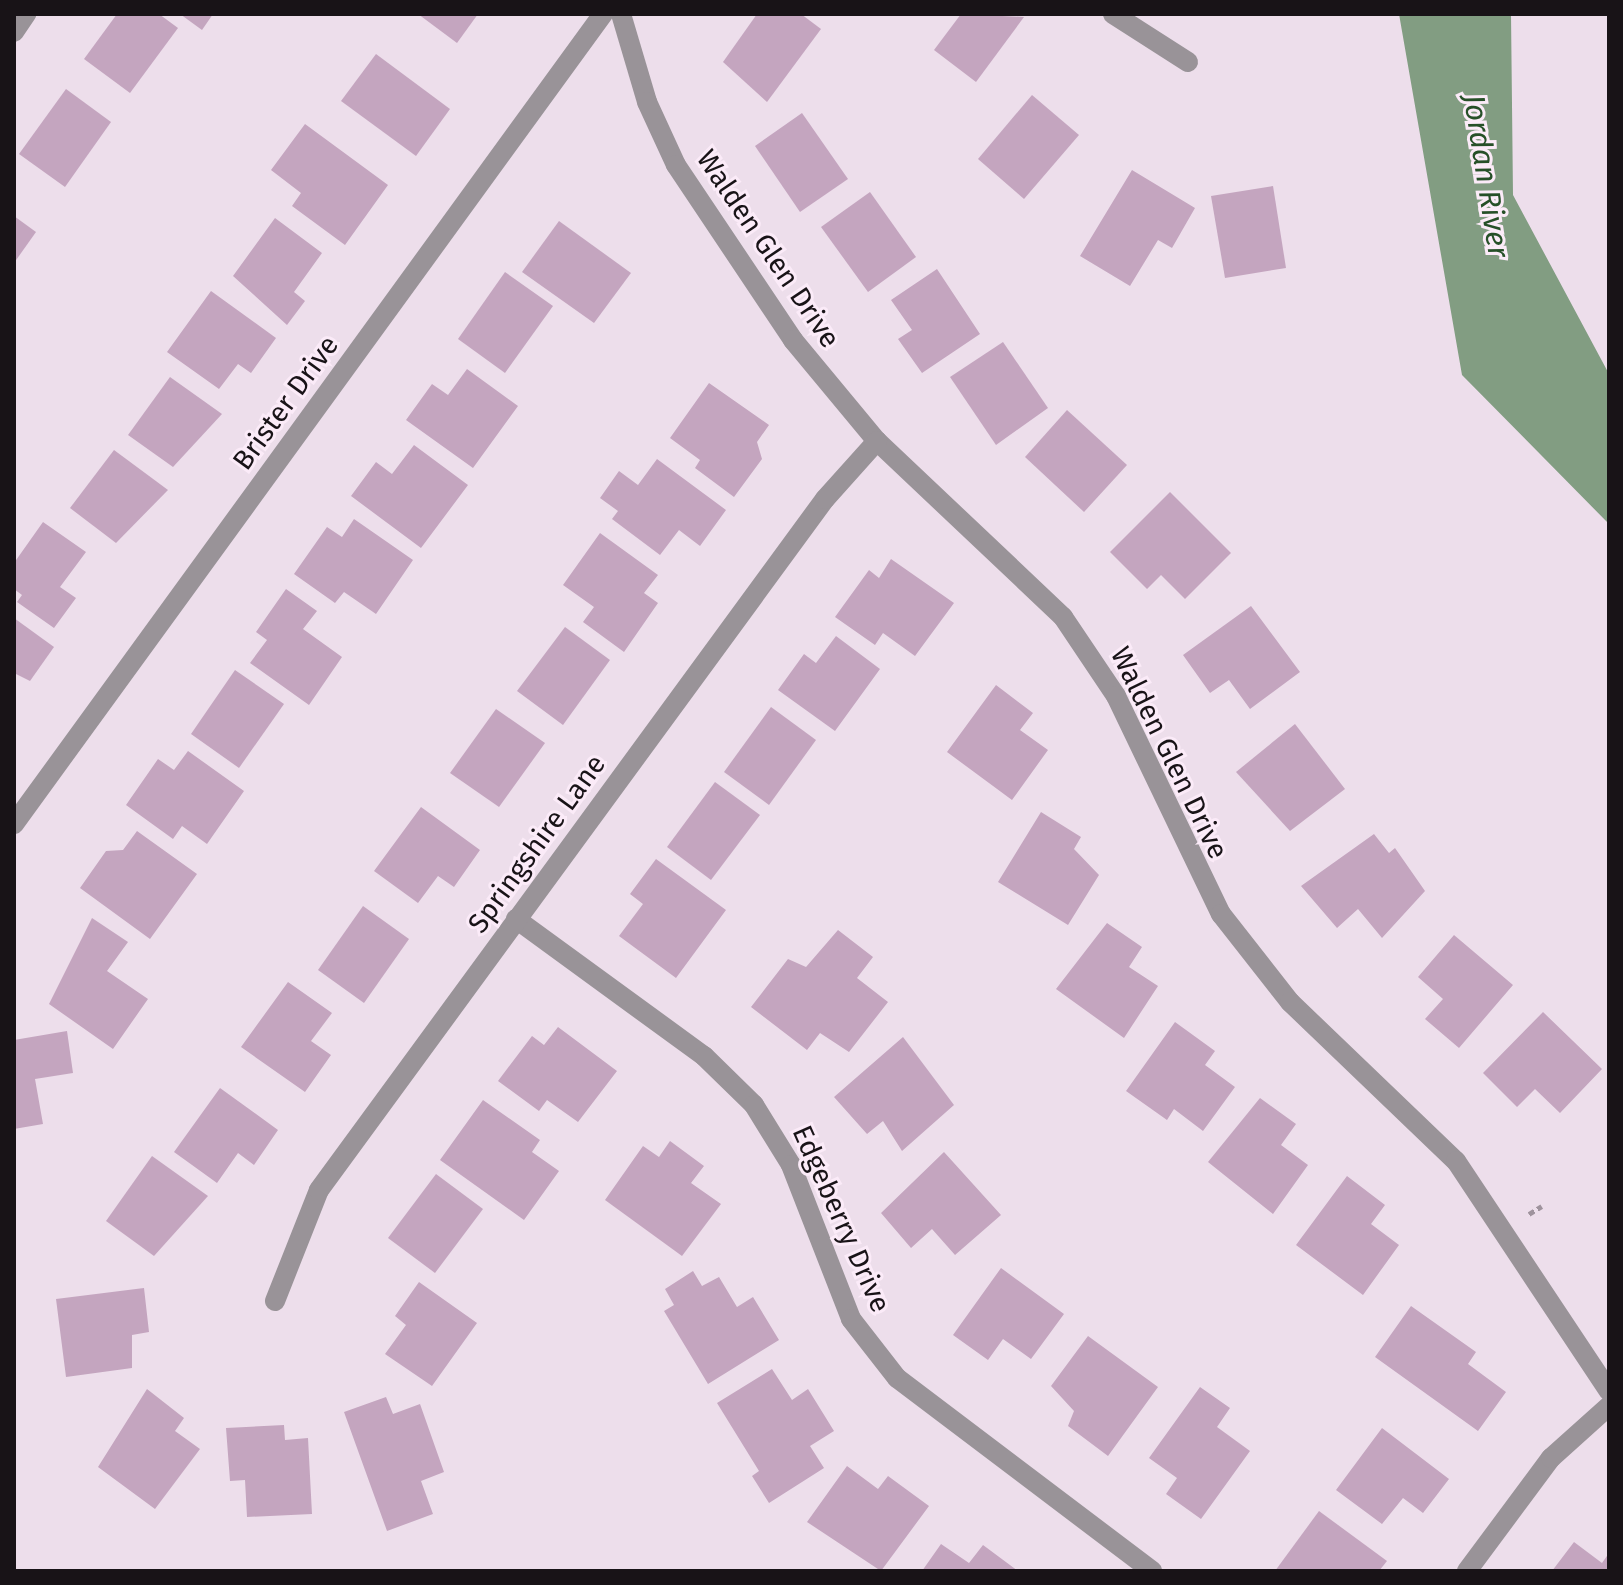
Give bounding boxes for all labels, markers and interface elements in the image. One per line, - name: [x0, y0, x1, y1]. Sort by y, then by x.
- water label: Jordan River: [1455, 92, 1517, 260]
- street label: Walden Glen Drive: [689, 144, 847, 354]
- street label: Brister Drive: [226, 329, 346, 477]
- street label: Walden Glen Drive: [1103, 642, 1235, 864]
- street label: Springshire Lane: [461, 748, 613, 940]
- street label: Edgeberry Drive: [785, 1120, 897, 1318]

